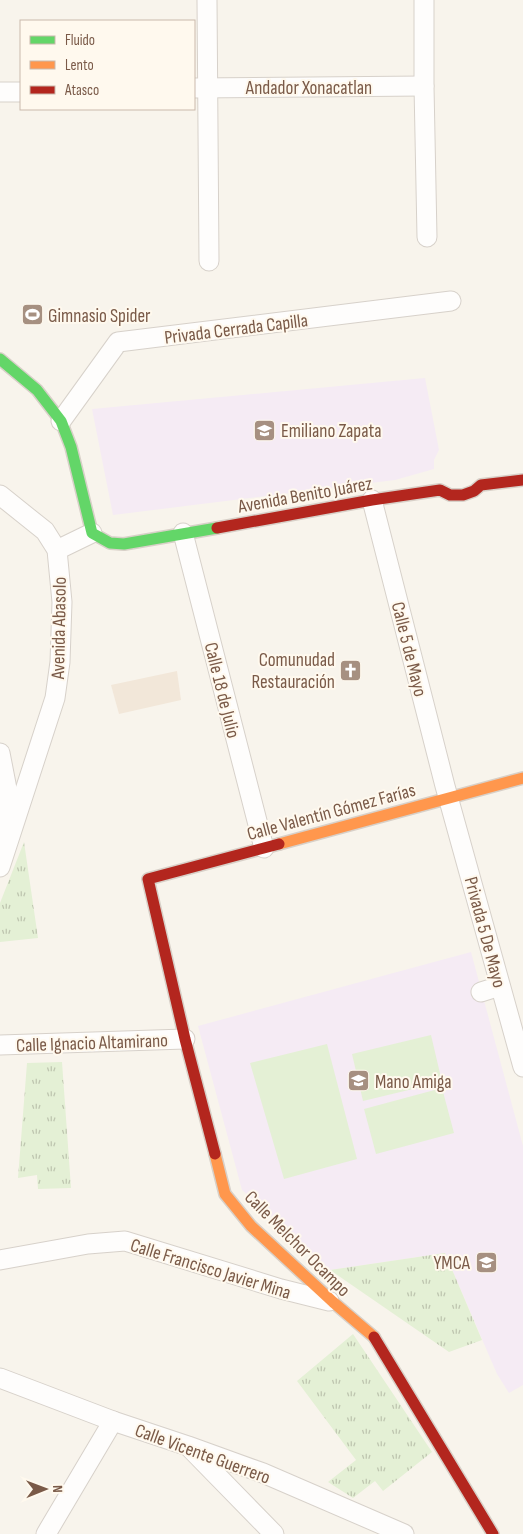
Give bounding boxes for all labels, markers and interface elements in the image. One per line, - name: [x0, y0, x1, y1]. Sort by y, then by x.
- legend: [20, 20, 195, 110]
- text: Fluido: [65, 31, 95, 50]
- text: Lento: [65, 56, 94, 75]
- street label: Andador Xonacatlan: [245, 77, 372, 100]
- text: Atasco: [64, 81, 99, 100]
- sports icon: Gimnasio Spider: [20, 303, 44, 327]
- place label: Gimnasio Spider: [48, 305, 151, 328]
- street label: Privada Cerrada Capilla: [163, 309, 309, 350]
- school or university icon: Emiliano Zapata: [253, 418, 277, 442]
- place label: Emiliano Zapata: [281, 420, 382, 443]
- street label: Avenida Benito Juárez: [235, 472, 374, 519]
- street label: Avenida Abasolo: [47, 577, 72, 680]
- street label: Calle 5 de Mayo: [386, 600, 431, 699]
- street label: Calle 18 de Julio: [199, 640, 245, 741]
- place label: Comunudad Restauración: [251, 649, 335, 694]
- church icon: Comunudad Restauración: [339, 658, 363, 682]
- street label: Calle Valentín Gómez Farías: [245, 779, 418, 846]
- street label: Privada 5 De Mayo: [459, 874, 510, 990]
- street label: Calle Ignacio Altamirano: [16, 1029, 168, 1058]
- school or university icon: Mano Amiga: [347, 1069, 371, 1093]
- place label: Mano Amiga: [375, 1071, 452, 1094]
- street label: Calle Melchor Ocampo: [239, 1186, 355, 1302]
- street label: Calle Francisco Javier Mina: [128, 1234, 294, 1305]
- school or university icon: YMCA: [474, 1250, 498, 1274]
- place label: YMCA: [433, 1252, 471, 1275]
- street label: Calle Vicente Guerrero: [132, 1419, 273, 1490]
- north arrow: [20, 1464, 70, 1514]
- text: N: [49, 1485, 66, 1493]

